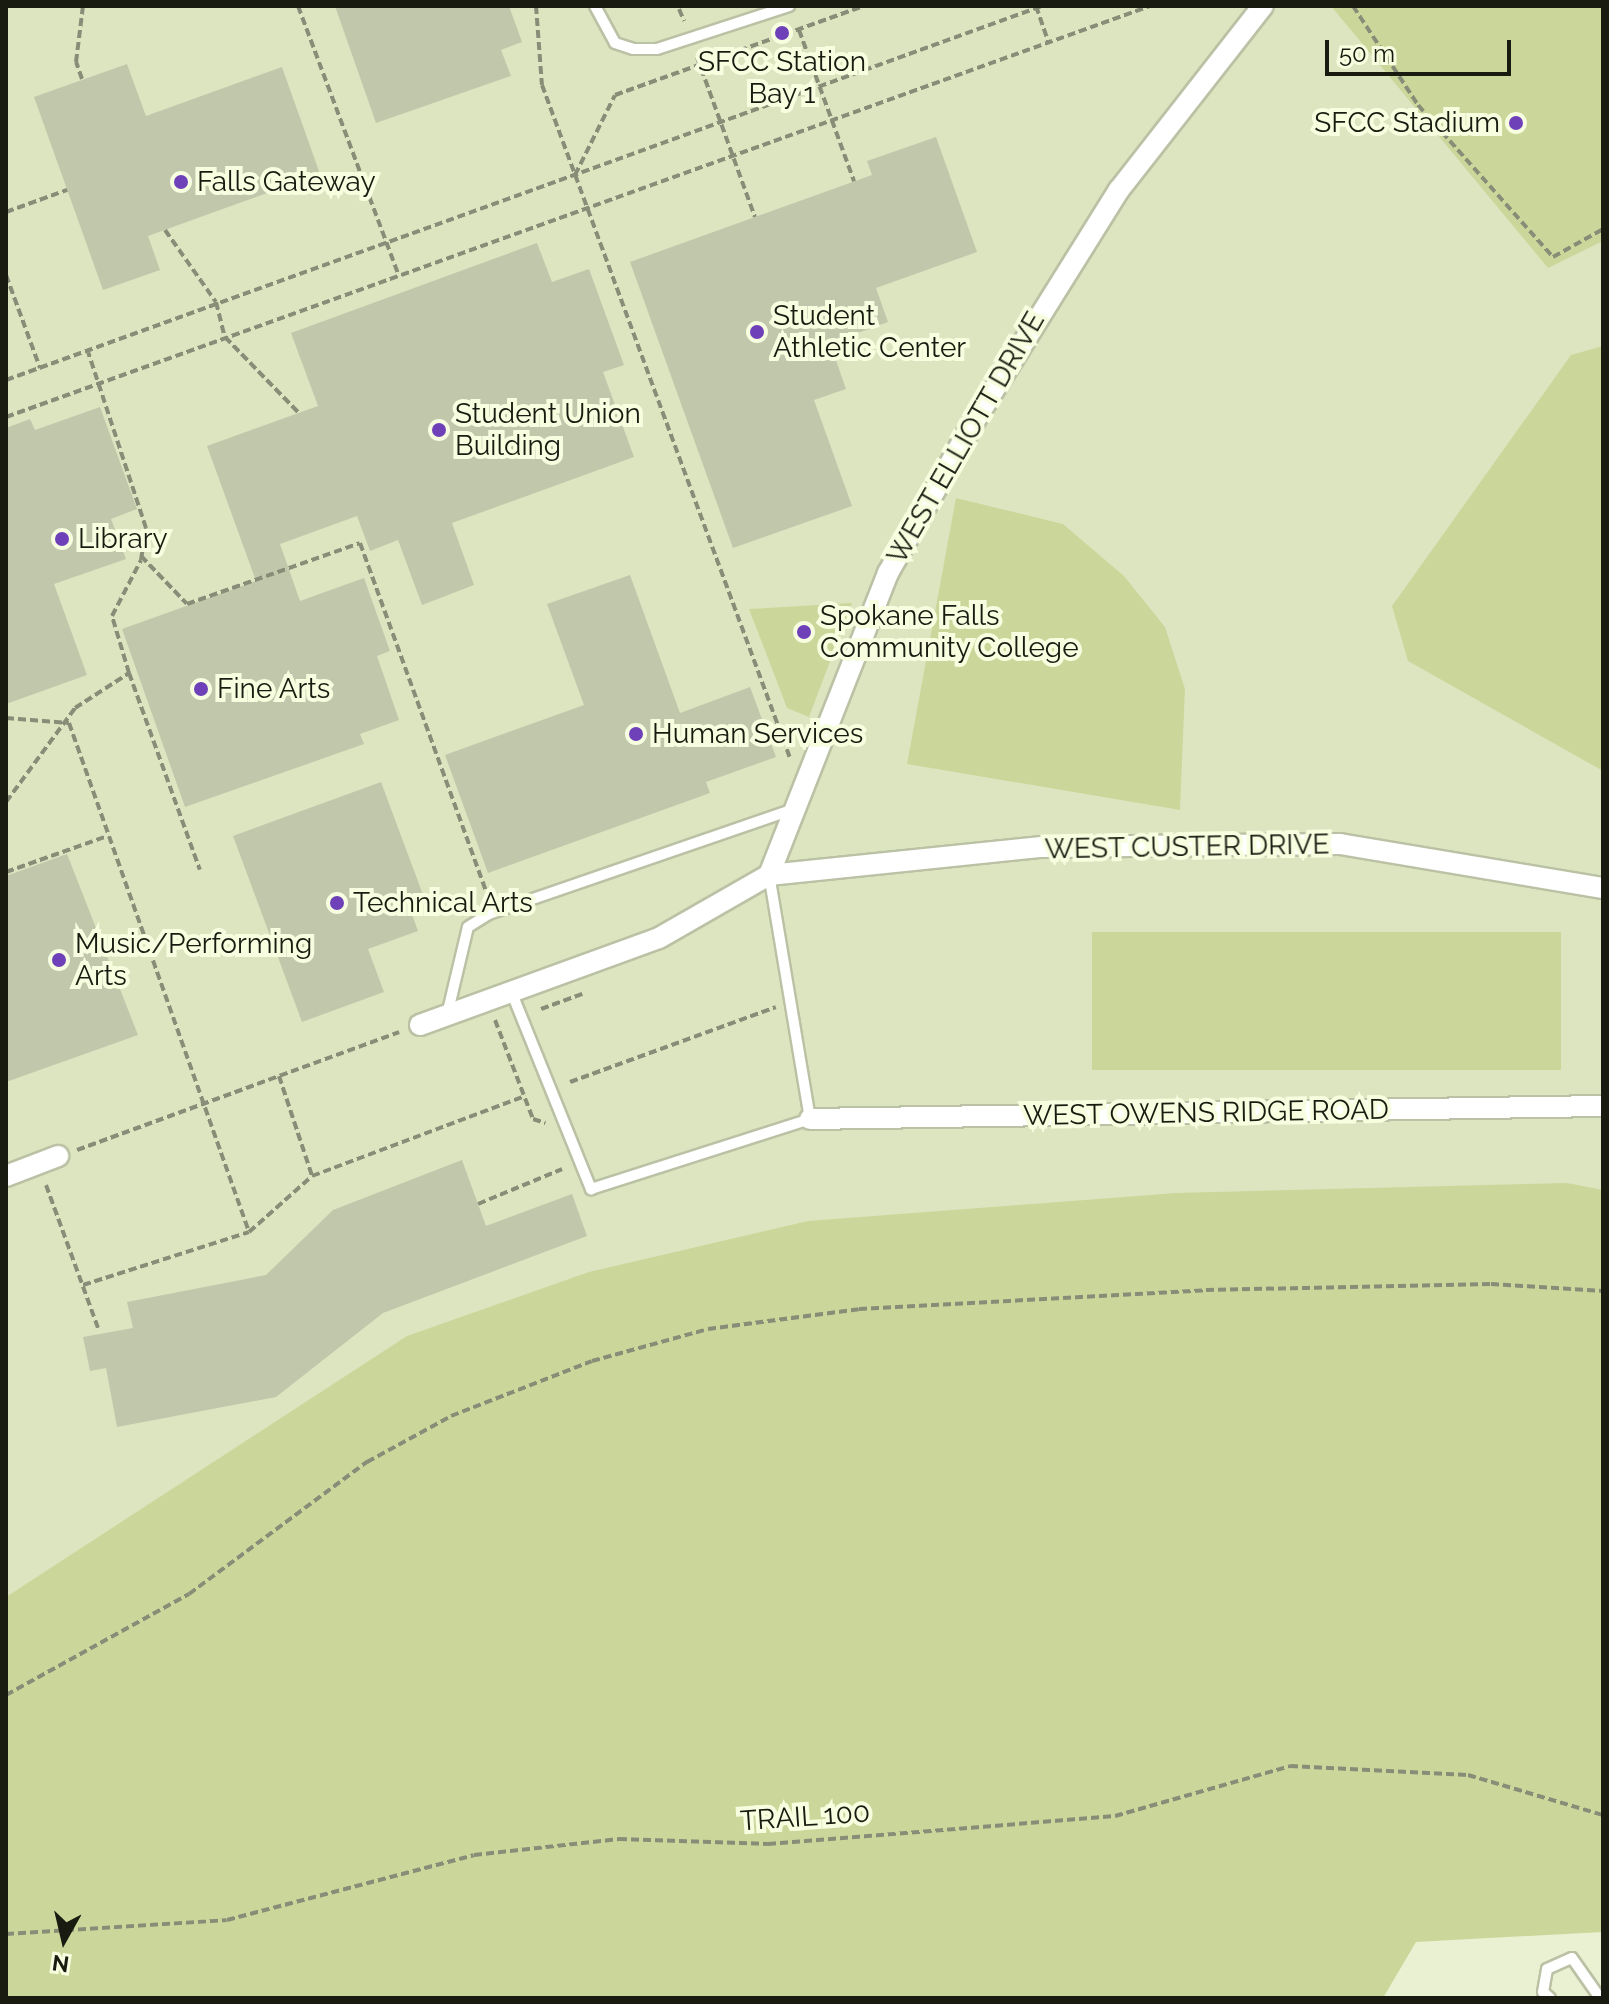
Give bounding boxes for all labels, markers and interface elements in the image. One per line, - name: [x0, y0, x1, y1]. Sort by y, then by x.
- marker: SFCC Station Bay 1: [773, 24, 791, 42]
- scale bar: [1329, 24, 1515, 74]
- text: 50 m: [1339, 39, 1395, 68]
- place label: SFCC Station Bay 1: [698, 45, 866, 111]
- place label: SFCC Stadium: [1314, 106, 1500, 140]
- marker: SFCC Stadium: [1507, 114, 1525, 132]
- place label: Falls Gateway: [197, 165, 376, 199]
- marker: Falls Gateway: [172, 173, 190, 191]
- place label: Student Athletic Center: [773, 299, 966, 365]
- street label: WEST ELLIOTT DRIVE: [880, 305, 1052, 571]
- marker: Student Athletic Center: [748, 323, 766, 341]
- place label: Student Union Building: [455, 397, 641, 463]
- marker: Student Union Building: [430, 421, 448, 439]
- place label: Library: [78, 522, 168, 556]
- marker: Library: [53, 530, 71, 548]
- place label: Spokane Falls Community College: [820, 599, 1079, 665]
- marker: Spokane Falls Community College: [795, 623, 813, 641]
- place label: Fine Arts: [217, 672, 331, 706]
- marker: Fine Arts: [192, 680, 210, 698]
- place label: Human Services: [652, 717, 863, 751]
- marker: Human Services: [627, 725, 645, 743]
- street label: WEST CUSTER DRIVE: [1044, 828, 1330, 866]
- place label: Technical Arts: [353, 886, 535, 920]
- marker: Technical Arts: [328, 894, 346, 912]
- place label: Music/Performing Arts: [75, 927, 312, 993]
- marker: Music/Performing Arts: [50, 951, 68, 969]
- street label: WEST OWENS RIDGE ROAD: [1022, 1093, 1390, 1133]
- street label: TRAIL 100: [739, 1796, 871, 1838]
- north arrow: [24, 1900, 104, 1980]
- text: N: [51, 1950, 71, 1978]

